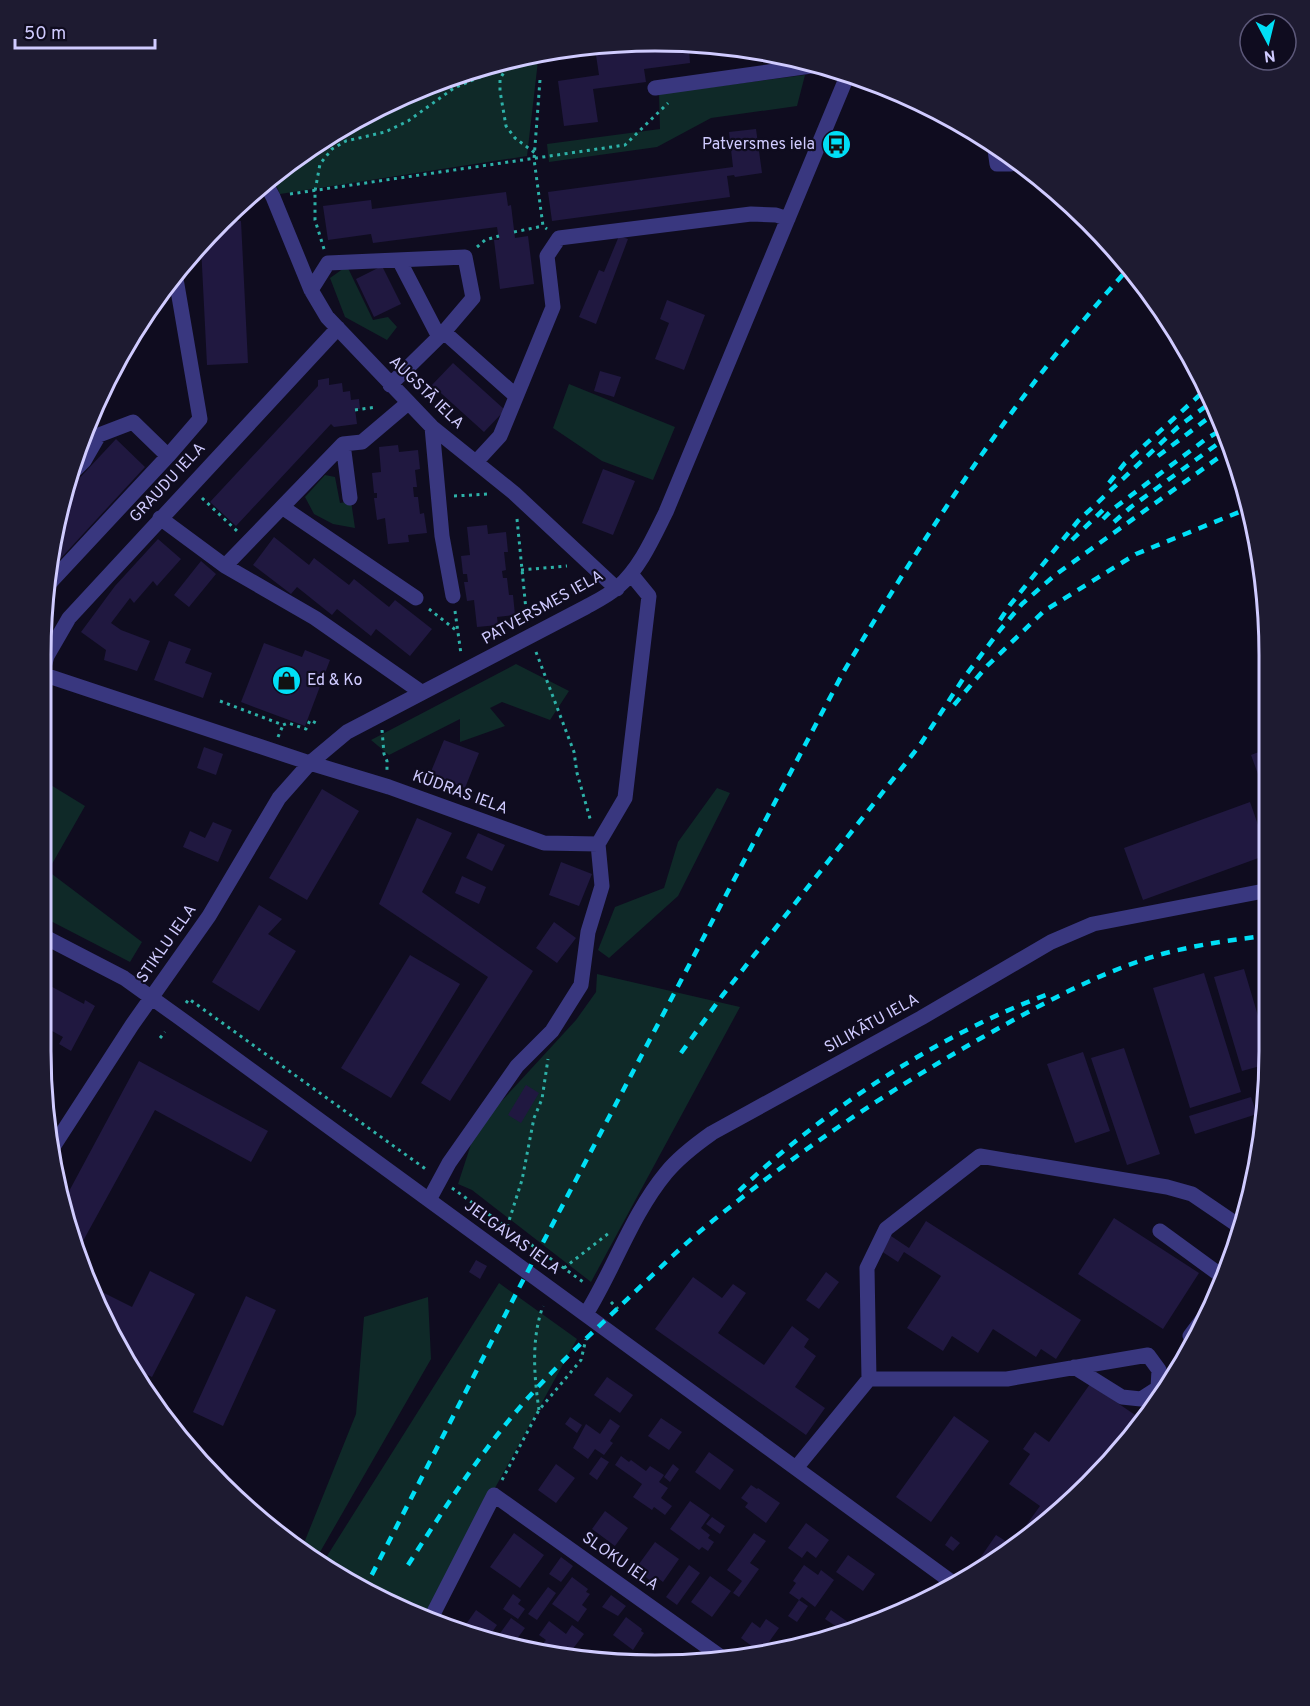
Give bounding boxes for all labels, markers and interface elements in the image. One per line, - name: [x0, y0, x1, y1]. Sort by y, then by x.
- scale bar: [15, 12, 154, 50]
- north arrow: [1238, 12, 1298, 72]
- text: 50 m: [24, 23, 66, 46]
- text: N: [1263, 44, 1277, 66]
- bus stop icon: Patversmes iela: [820, 129, 852, 161]
- place label: Patversmes iela: [702, 135, 815, 155]
- street label: AUGSTĀ IELA: [384, 351, 469, 434]
- street label: GRAUDU IELA: [126, 439, 210, 527]
- street label: PATVERSMES IELA: [479, 566, 607, 650]
- shop icon: Ed & Ko: [270, 665, 302, 697]
- place label: Ed & Ko: [307, 671, 363, 691]
- street label: KŪDRAS IELA: [409, 765, 511, 820]
- street label: STIKLU IELA: [133, 901, 201, 987]
- street label: SILIKĀTU IELA: [820, 988, 923, 1058]
- street label: JELGAVAS IELA: [460, 1196, 564, 1280]
- street label: SLOKU IELA: [578, 1528, 662, 1596]

